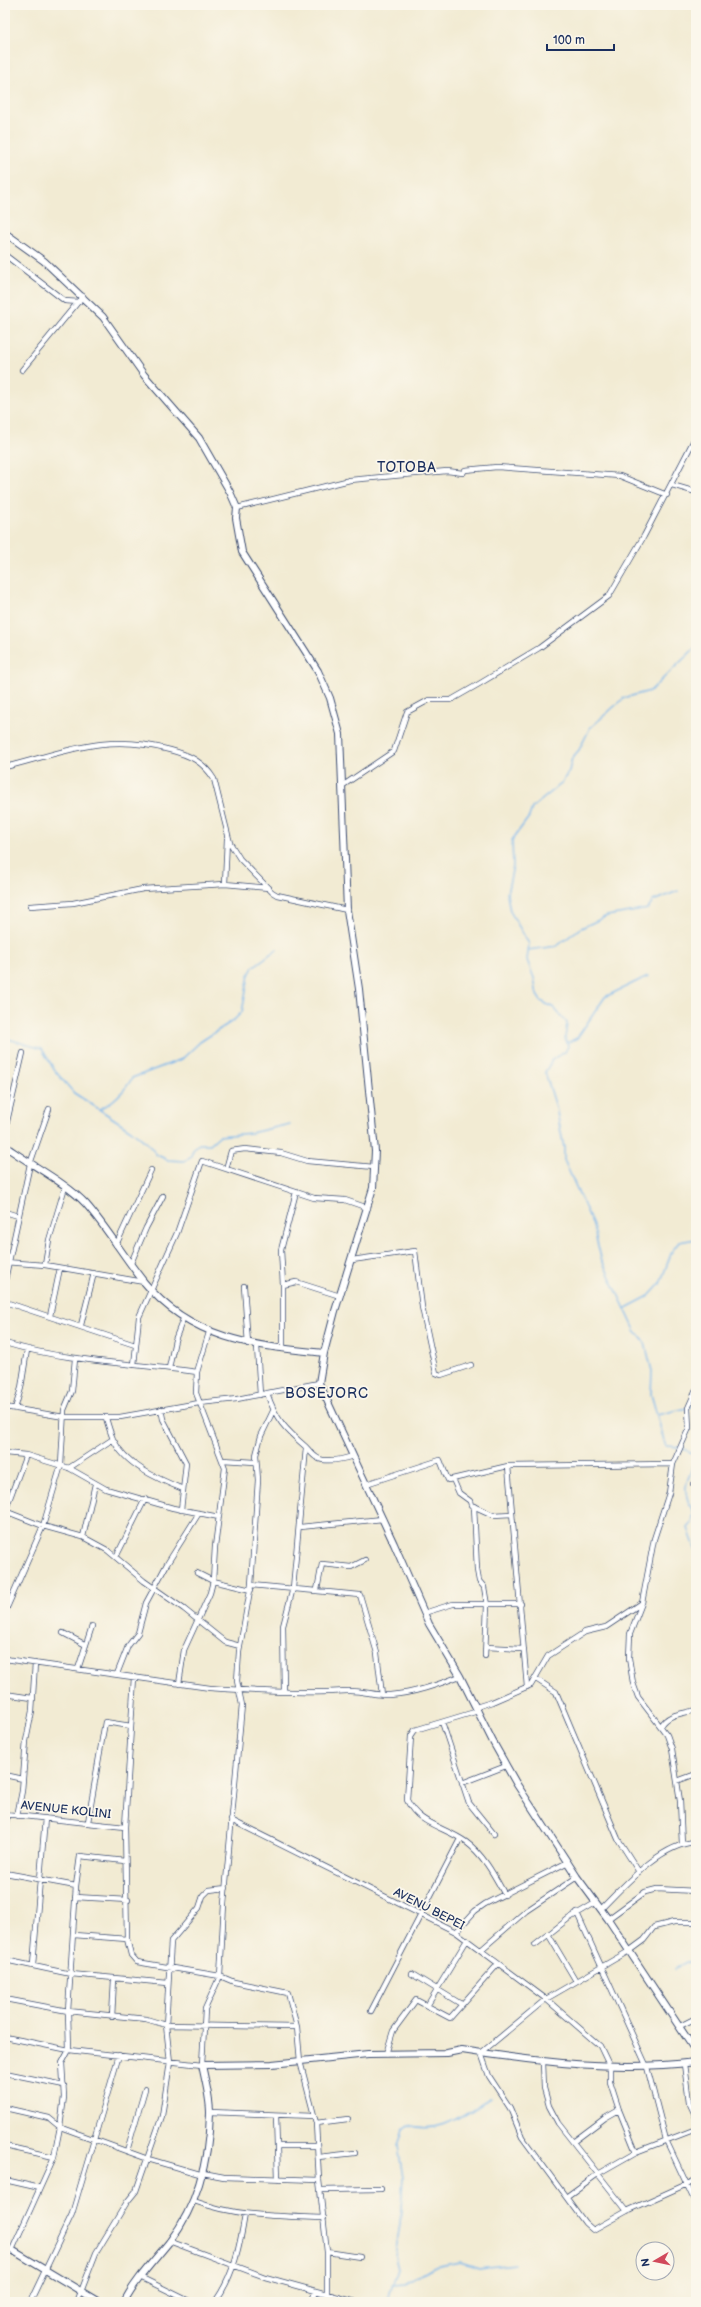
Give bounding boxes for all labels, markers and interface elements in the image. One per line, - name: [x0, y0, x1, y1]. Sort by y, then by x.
- scale bar: [547, 26, 614, 52]
- text: 100 m: [553, 33, 585, 48]
- district label: TOTOBA: [377, 459, 437, 476]
- district label: BOSEJORC: [285, 1385, 369, 1402]
- street label: AVENUE KOLINI: [20, 1798, 112, 1822]
- street label: AVENU BEPEI: [391, 1885, 467, 1934]
- north arrow: [635, 2241, 675, 2281]
- text: N: [639, 2257, 653, 2268]

